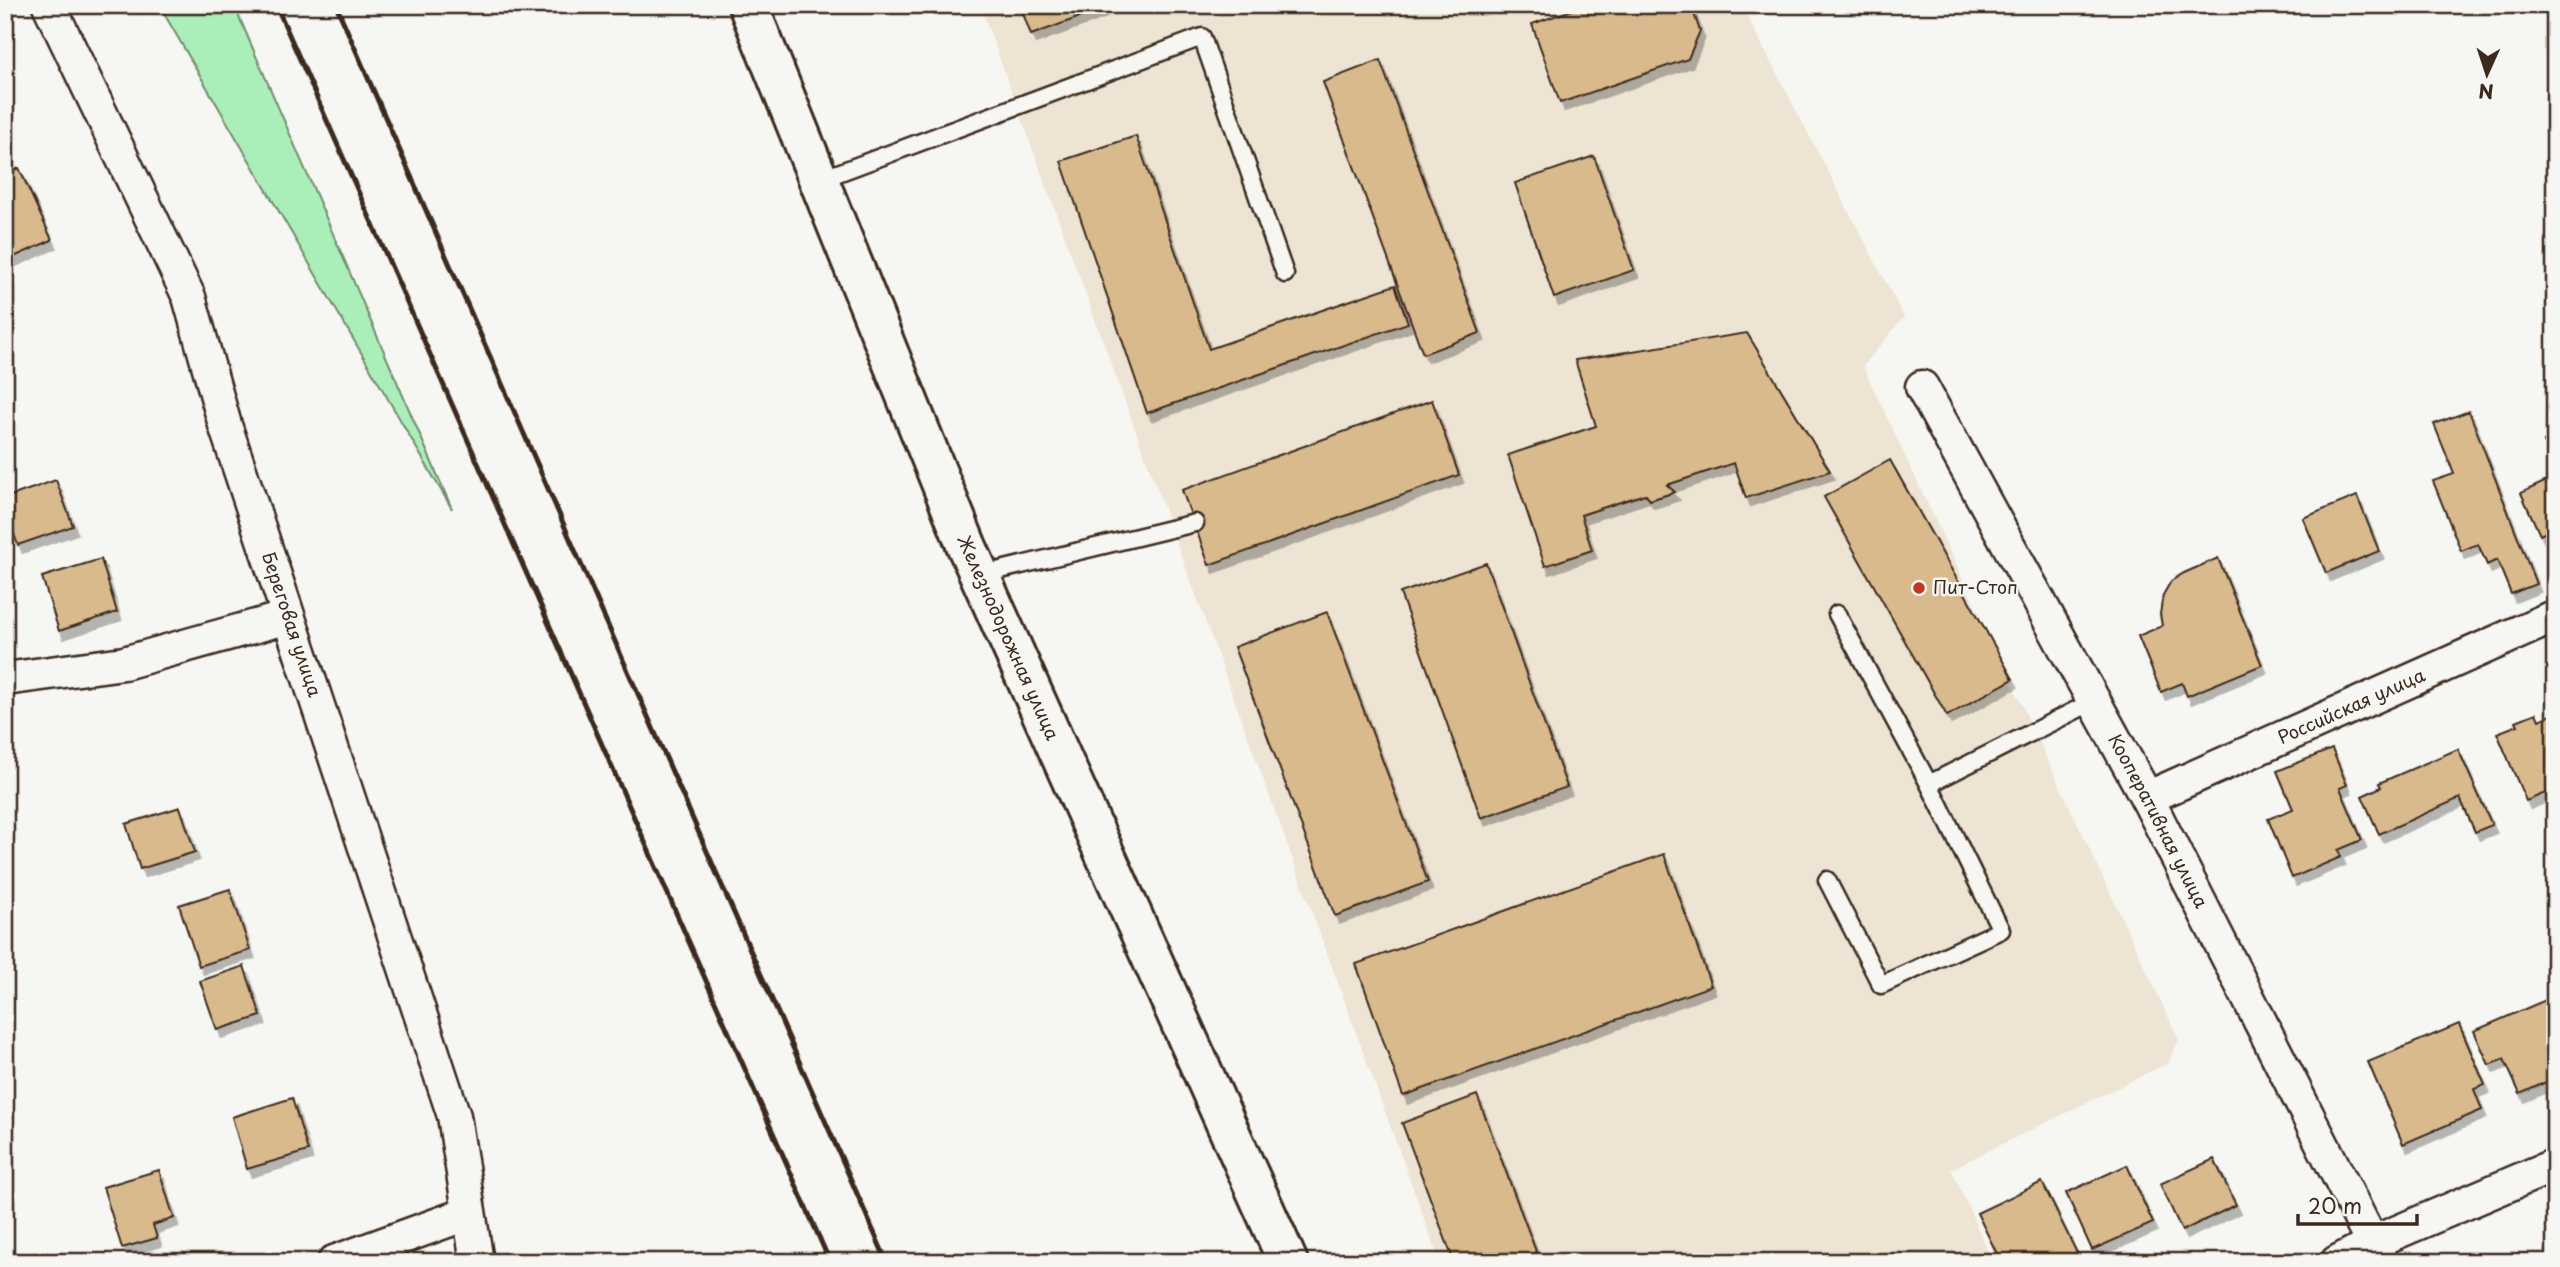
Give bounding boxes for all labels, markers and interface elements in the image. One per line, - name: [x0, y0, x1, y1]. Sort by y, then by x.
- north arrow: [2452, 38, 2522, 108]
- text: N: [2478, 78, 2494, 106]
- street label: Железнодорожная улица: [952, 531, 1067, 745]
- street label: Береговая улица: [256, 548, 329, 701]
- place label: Пит-Стоп: [1933, 573, 2018, 600]
- marker: Пит-Стоп: [1911, 580, 1927, 596]
- street label: Российская улица: [2273, 660, 2430, 750]
- street label: Кооперативная улица: [2102, 728, 2216, 913]
- scale bar: [2298, 1183, 2416, 1227]
- text: 20 m: [2308, 1189, 2362, 1221]

